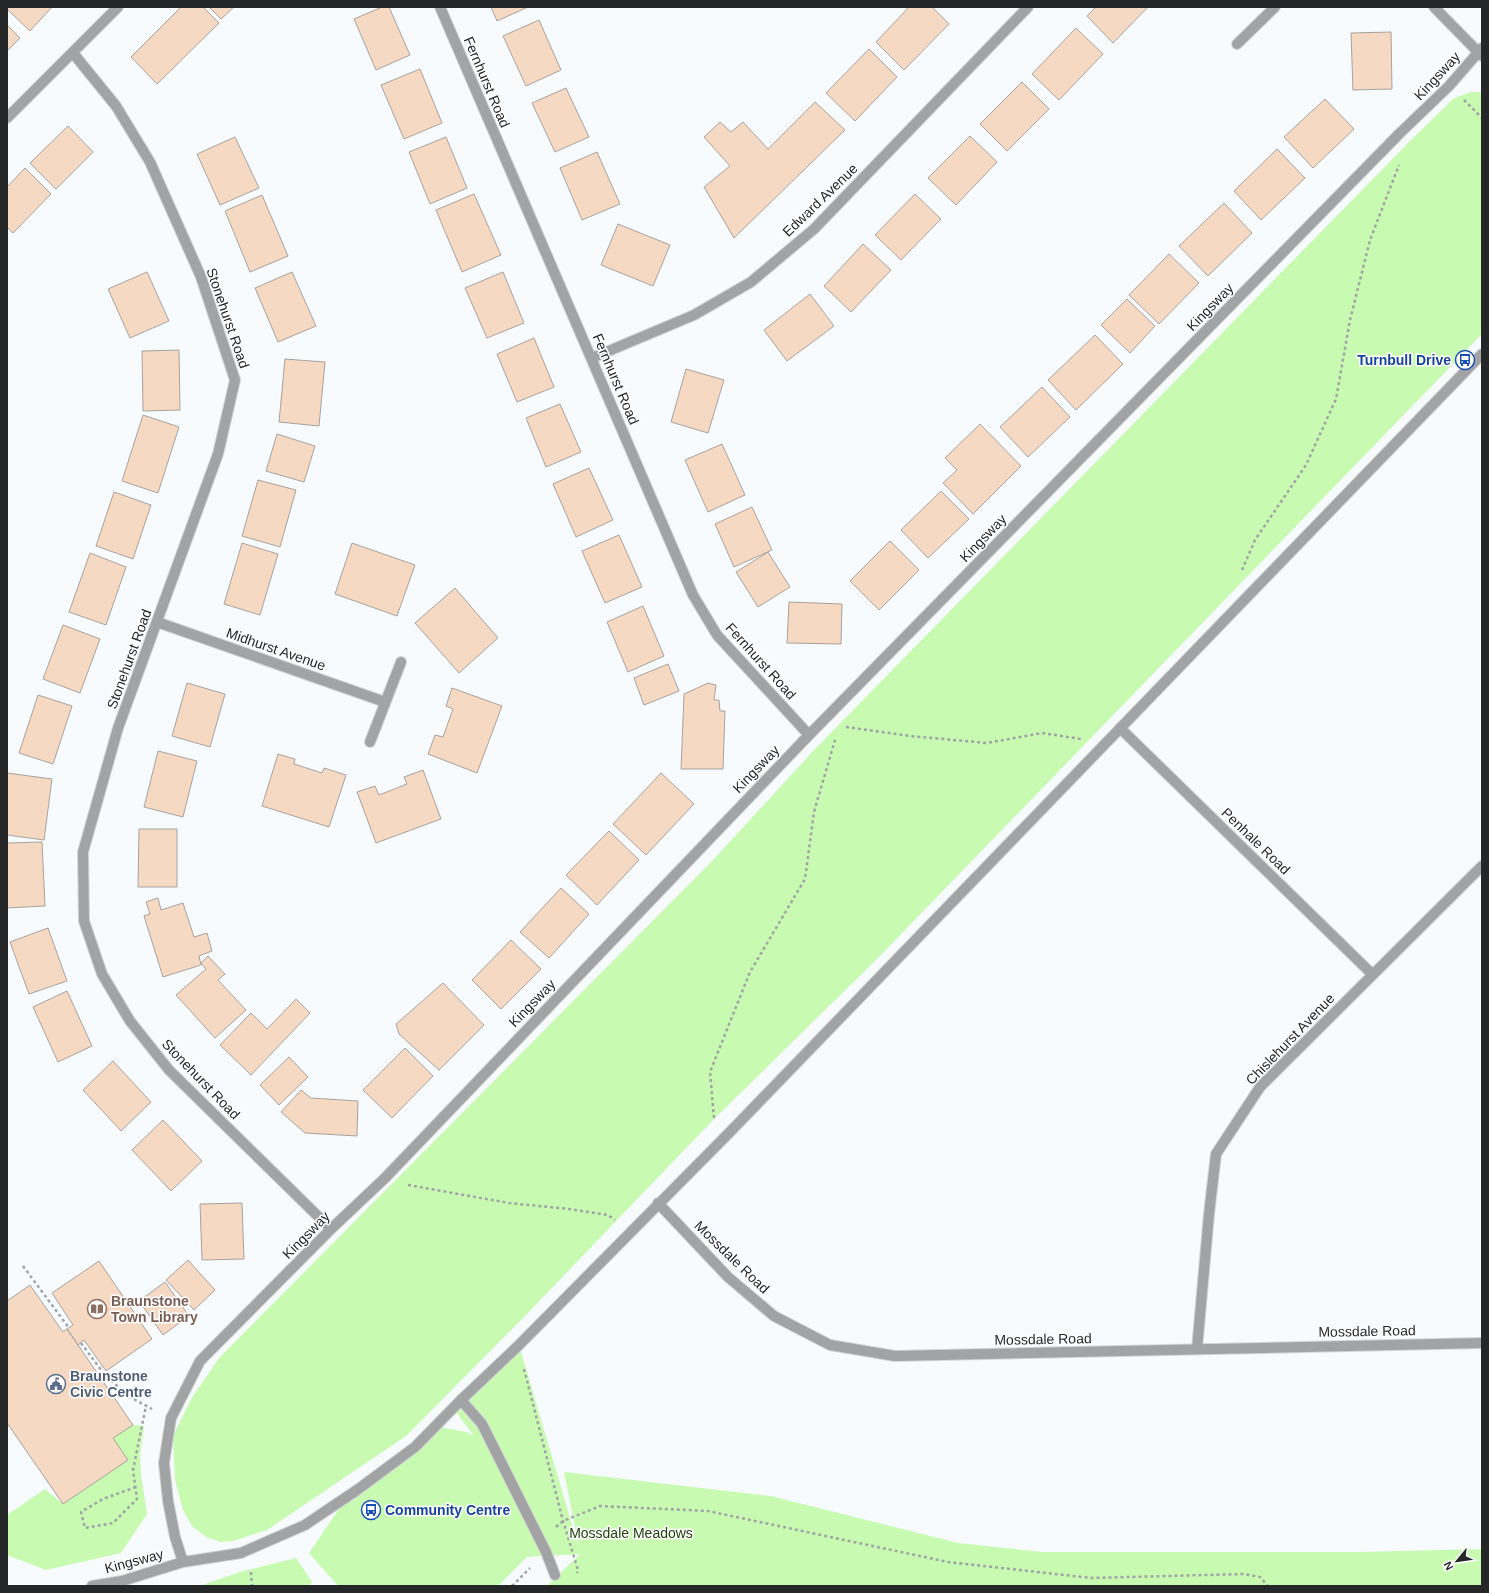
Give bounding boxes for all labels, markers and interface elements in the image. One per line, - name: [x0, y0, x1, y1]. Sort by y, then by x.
- street label: Fernhurst Road: [461, 34, 513, 130]
- street label: Kingsway: [1411, 49, 1463, 103]
- street label: Edward Avenue: [779, 160, 861, 240]
- street label: Stonehurst Road: [203, 266, 253, 370]
- street label: Kingsway: [1183, 280, 1237, 334]
- street label: Fernhurst Road: [590, 331, 642, 427]
- bus stop icon: Turnbull Drive: [1454, 349, 1476, 371]
- place label: Turnbull Drive: [1357, 352, 1451, 368]
- street label: Kingsway: [956, 511, 1010, 565]
- street label: Stonehurst Road: [104, 607, 154, 711]
- street label: Fernhurst Road: [723, 619, 799, 703]
- street label: Midhurst Avenue: [224, 625, 328, 674]
- street label: Kingsway: [729, 742, 783, 796]
- street label: Penhale Road: [1219, 804, 1293, 878]
- street label: Kingsway: [505, 976, 559, 1030]
- street label: Chislehurst Avenue: [1242, 990, 1338, 1088]
- street label: Stonehurst Road: [159, 1036, 243, 1122]
- street label: Kingsway: [279, 1208, 333, 1262]
- street label: Mossdale Road: [691, 1217, 773, 1297]
- place label: Braunstone Town Library: [111, 1293, 198, 1325]
- library icon: Braunstone Town Library: [86, 1298, 108, 1320]
- street label: Mossdale Road: [1318, 1322, 1416, 1340]
- street label: Mossdale Road: [994, 1330, 1092, 1348]
- place label: Braunstone Civic Centre: [70, 1368, 152, 1400]
- public building icon: Braunstone Civic Centre: [45, 1373, 67, 1395]
- bus stop icon: Community Centre: [360, 1499, 382, 1521]
- place label: Community Centre: [385, 1502, 510, 1518]
- park label: Mossdale Meadows: [569, 1525, 693, 1541]
- north arrow: [1437, 1541, 1477, 1581]
- street label: Kingsway: [103, 1546, 165, 1576]
- text: N: [1441, 1559, 1455, 1572]

